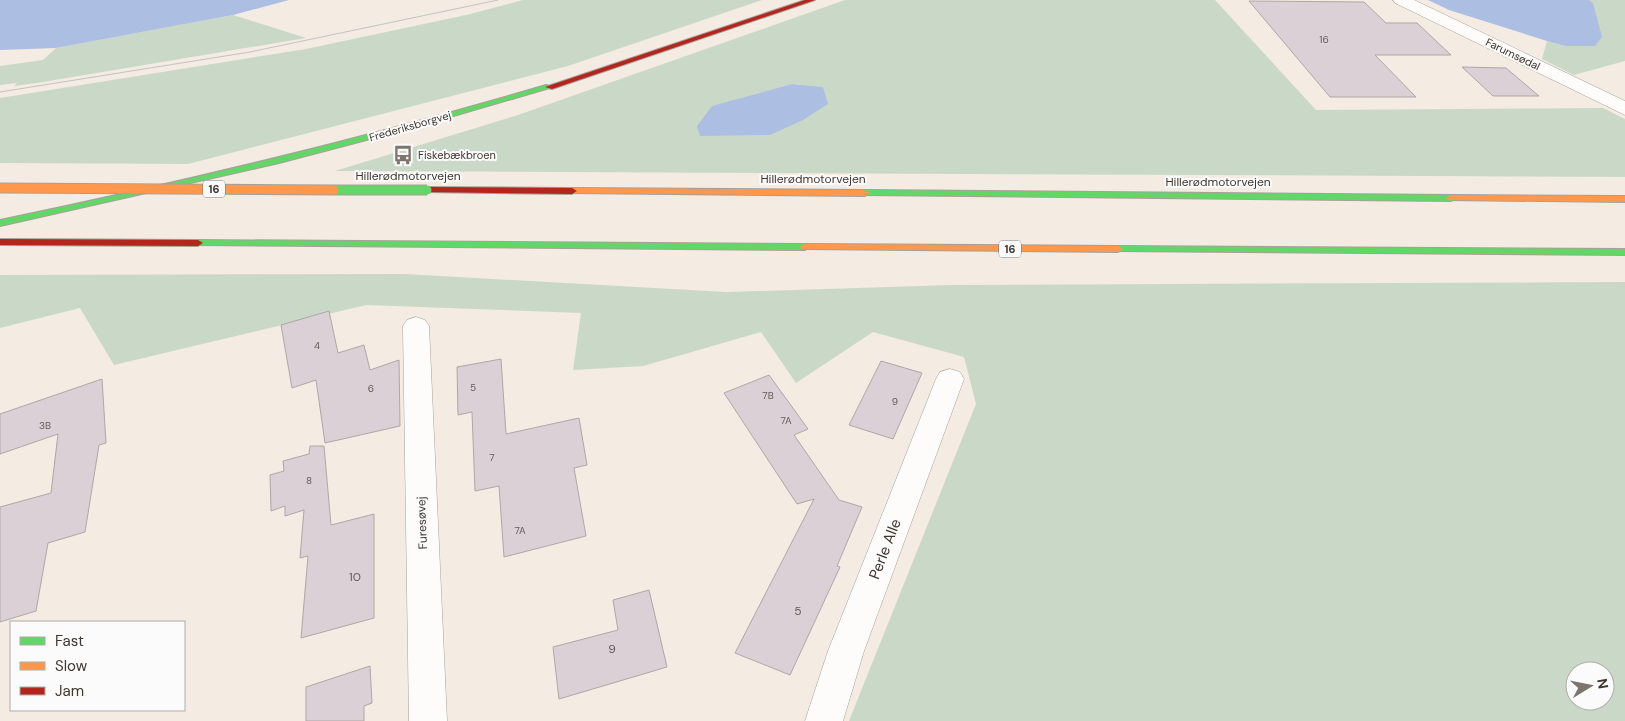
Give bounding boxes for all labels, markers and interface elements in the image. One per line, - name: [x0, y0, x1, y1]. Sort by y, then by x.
- house number: 16: [1319, 33, 1329, 46]
- street label: Farumsødal: [1483, 35, 1543, 73]
- street label: Frederiksborgvej: [367, 108, 453, 144]
- bus stop icon: Fiskebækbroen: [392, 144, 414, 166]
- place label: Fiskebækbroen: [418, 148, 496, 162]
- street label: Hillerødmotorvejen: [355, 168, 461, 184]
- street label: Hillerødmotorvejen: [760, 171, 866, 187]
- street label: Hillerødmotorvejen: [1165, 174, 1271, 190]
- road number: 16: [203, 180, 225, 198]
- road number: 16: [999, 240, 1021, 258]
- house number: 4: [314, 339, 320, 352]
- house number: 5: [470, 381, 476, 394]
- house number: 6: [368, 382, 374, 395]
- house number: 7B: [762, 389, 774, 402]
- house number: 9: [892, 395, 898, 408]
- house number: 7A: [780, 414, 792, 427]
- house number: 3B: [39, 419, 51, 432]
- house number: 7: [489, 451, 495, 464]
- house number: 8: [306, 474, 312, 487]
- street label: Furesøvej: [413, 496, 431, 550]
- street label: Perle Alle: [864, 516, 906, 582]
- house number: 7A: [514, 524, 526, 537]
- house number: 10: [349, 569, 361, 585]
- house number: 5: [794, 603, 802, 619]
- legend: [10, 621, 185, 711]
- text: Fast: [55, 631, 84, 651]
- house number: 9: [608, 641, 616, 657]
- text: Slow: [55, 656, 88, 676]
- north arrow: [1565, 661, 1615, 711]
- text: N: [1593, 677, 1613, 690]
- text: Jam: [55, 681, 84, 701]

